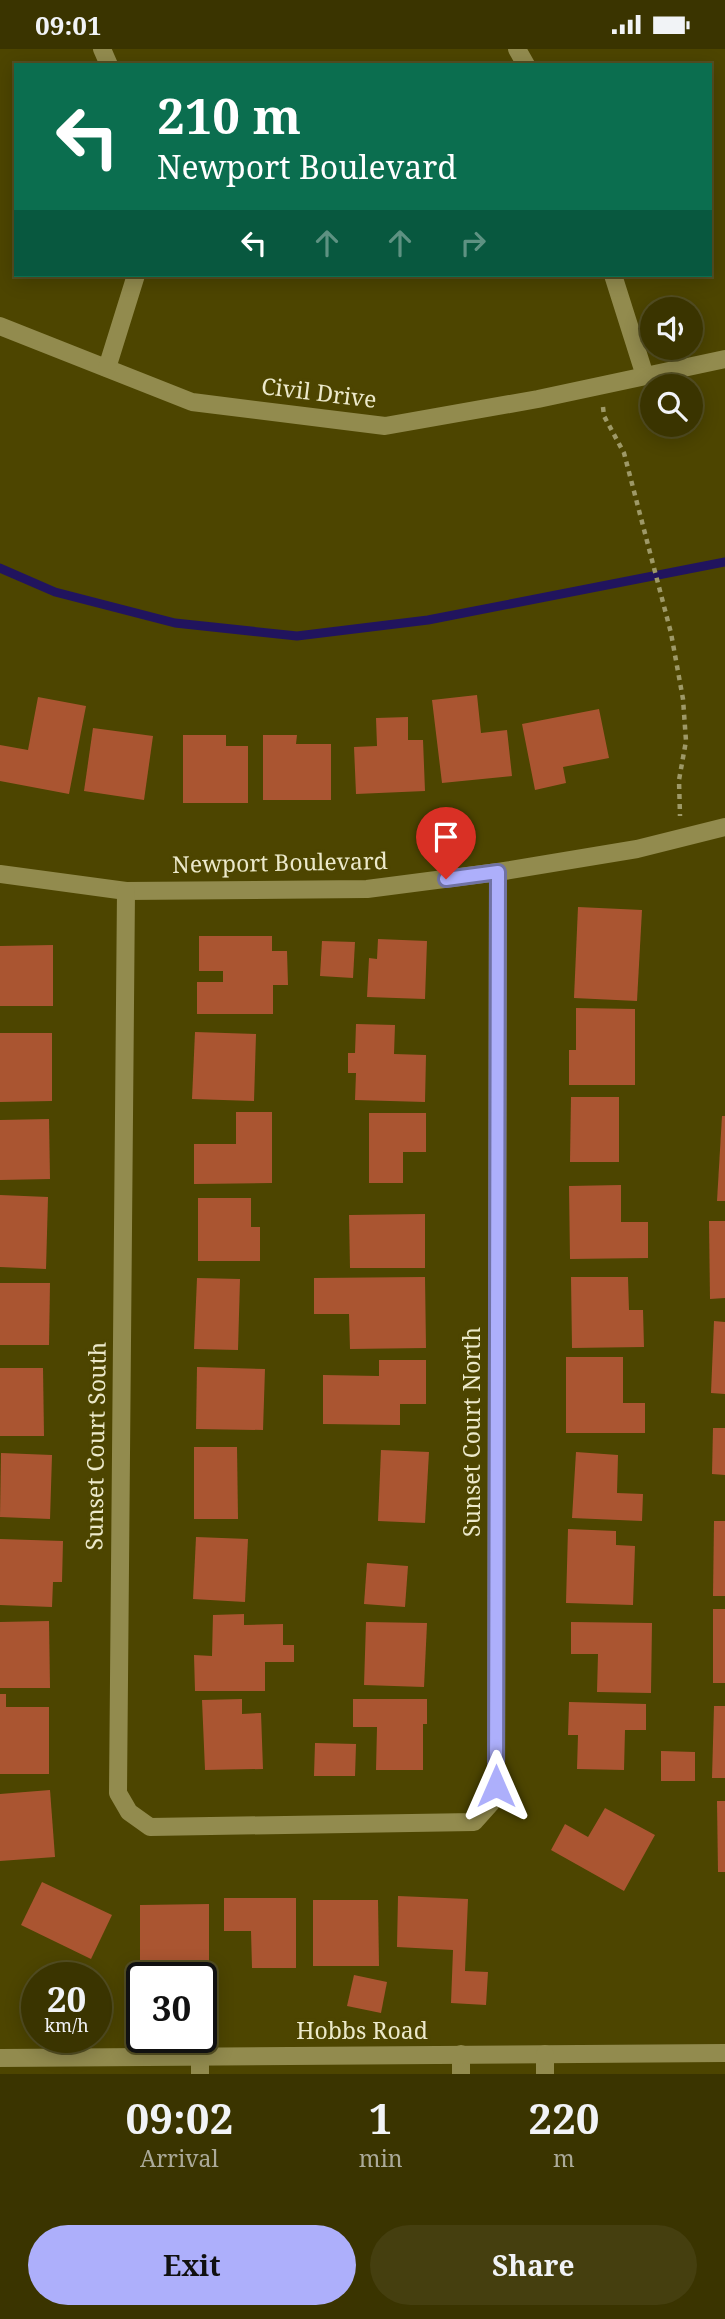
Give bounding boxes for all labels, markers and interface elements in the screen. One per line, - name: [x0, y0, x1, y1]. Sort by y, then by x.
- text: 09:01: [35, 7, 102, 43]
- text: 210 m: [157, 82, 301, 148]
- icon: left: [42, 91, 133, 182]
- text: Newport Boulevard: [157, 145, 457, 188]
- icon: left: [235, 224, 273, 262]
- icon: ahead: [308, 224, 346, 262]
- icon: ahead: [381, 224, 419, 262]
- icon: right: [454, 224, 492, 262]
- map controls: [640, 297, 703, 437]
- button: sound: [640, 297, 703, 360]
- street label: Civil Drive: [260, 369, 379, 415]
- button: search: [640, 374, 703, 437]
- pin: [416, 807, 476, 879]
- icon: arrive: [427, 818, 465, 856]
- street label: Newport Boulevard: [172, 844, 388, 880]
- street label: Sunset Court North: [455, 1327, 487, 1537]
- street label: Sunset Court South: [77, 1341, 113, 1551]
- position arrow: [459, 1749, 533, 1823]
- speed limit sign: 30: [126, 1962, 217, 2053]
- text: 20: [47, 1975, 86, 2022]
- text: km/h: [44, 2013, 89, 2037]
- street label: Hobbs Road: [296, 2014, 428, 2046]
- text: 09:02: [126, 2089, 233, 2146]
- text: 1: [369, 2089, 393, 2146]
- text: 220: [528, 2089, 599, 2146]
- text: Arrival: [140, 2142, 219, 2174]
- text: min: [359, 2142, 403, 2174]
- text: m: [553, 2142, 575, 2174]
- button: Exit: [28, 2225, 356, 2305]
- button: Share: [370, 2225, 697, 2305]

